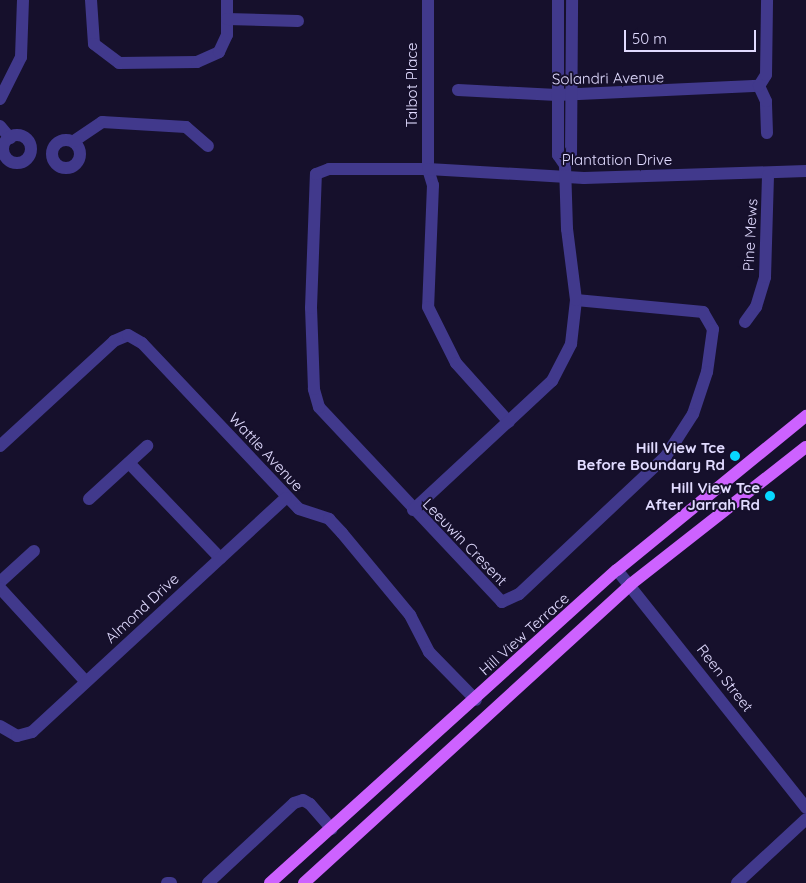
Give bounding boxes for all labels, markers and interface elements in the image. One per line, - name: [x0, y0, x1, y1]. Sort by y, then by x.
- scale bar: [626, 20, 758, 52]
- text: 50 m: [632, 29, 667, 48]
- street label: Talbot Place: [403, 42, 421, 128]
- street label: Solandri Avenue: [552, 68, 664, 88]
- street label: Plantation Drive: [562, 151, 672, 169]
- street label: Pine Mews: [739, 198, 761, 272]
- street label: Wattle Avenue: [225, 409, 307, 495]
- place label: Hill View Tce Before Boundary Rd: [577, 438, 725, 473]
- marker: Hill View Tce Before Boundary Rd: [729, 450, 741, 462]
- place label: Hill View Tce After Jarrah Rd: [646, 478, 760, 513]
- marker: Hill View Tce After Jarrah Rd: [764, 490, 776, 502]
- street label: Leeuwin Cresent: [419, 495, 511, 589]
- street label: Almond Drive: [102, 569, 182, 647]
- street label: Hill View Terrace: [475, 589, 573, 679]
- street label: Reen Street: [693, 641, 757, 715]

